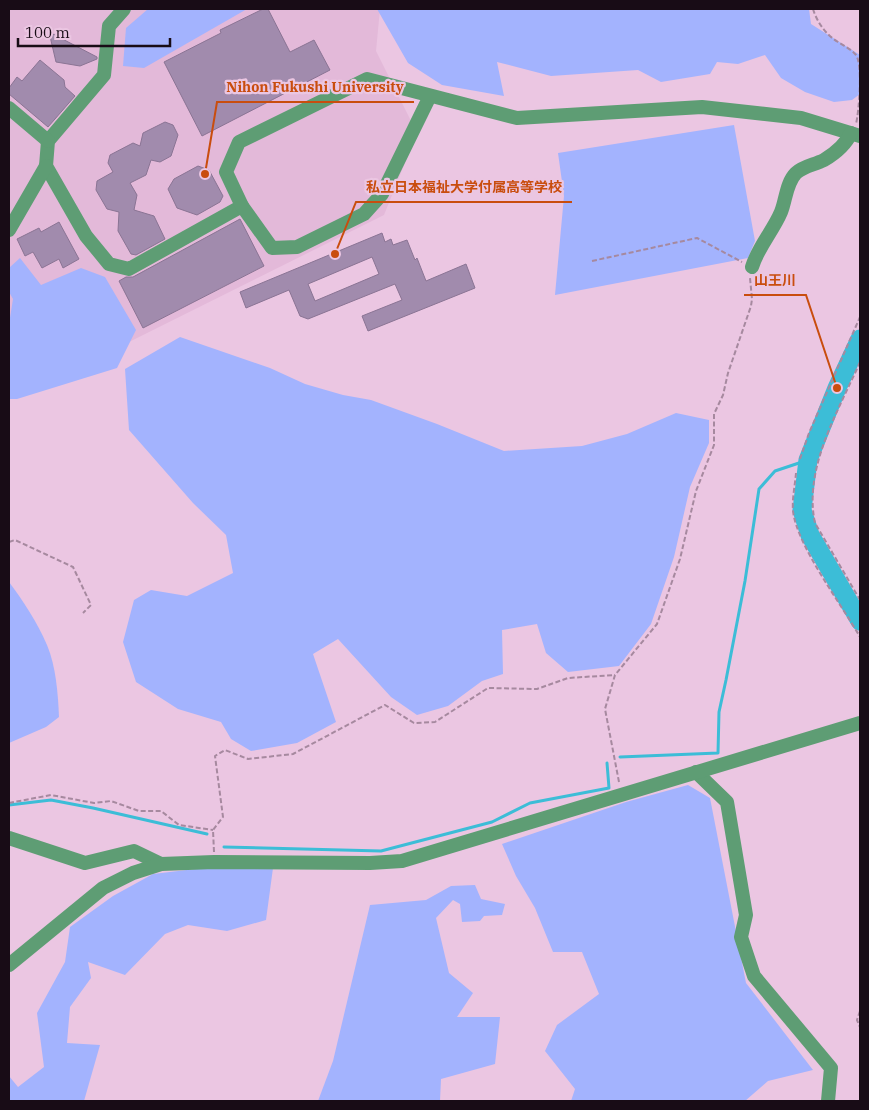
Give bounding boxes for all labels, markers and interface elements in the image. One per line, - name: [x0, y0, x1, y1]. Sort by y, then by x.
- scale bar: [18, 15, 170, 47]
- text: 100 m: [25, 23, 70, 42]
- callout: Nihon Fukushi University: [217, 73, 414, 102]
- text: Nihon Fukushi University: [226, 78, 404, 96]
- callout: 私立日本福祉大学付属高等学校: [356, 173, 572, 202]
- text: 私立日本福祉大学付属高等学校: [366, 178, 562, 196]
- callout: 山王川: [744, 266, 806, 295]
- text: 山王川: [754, 271, 796, 289]

